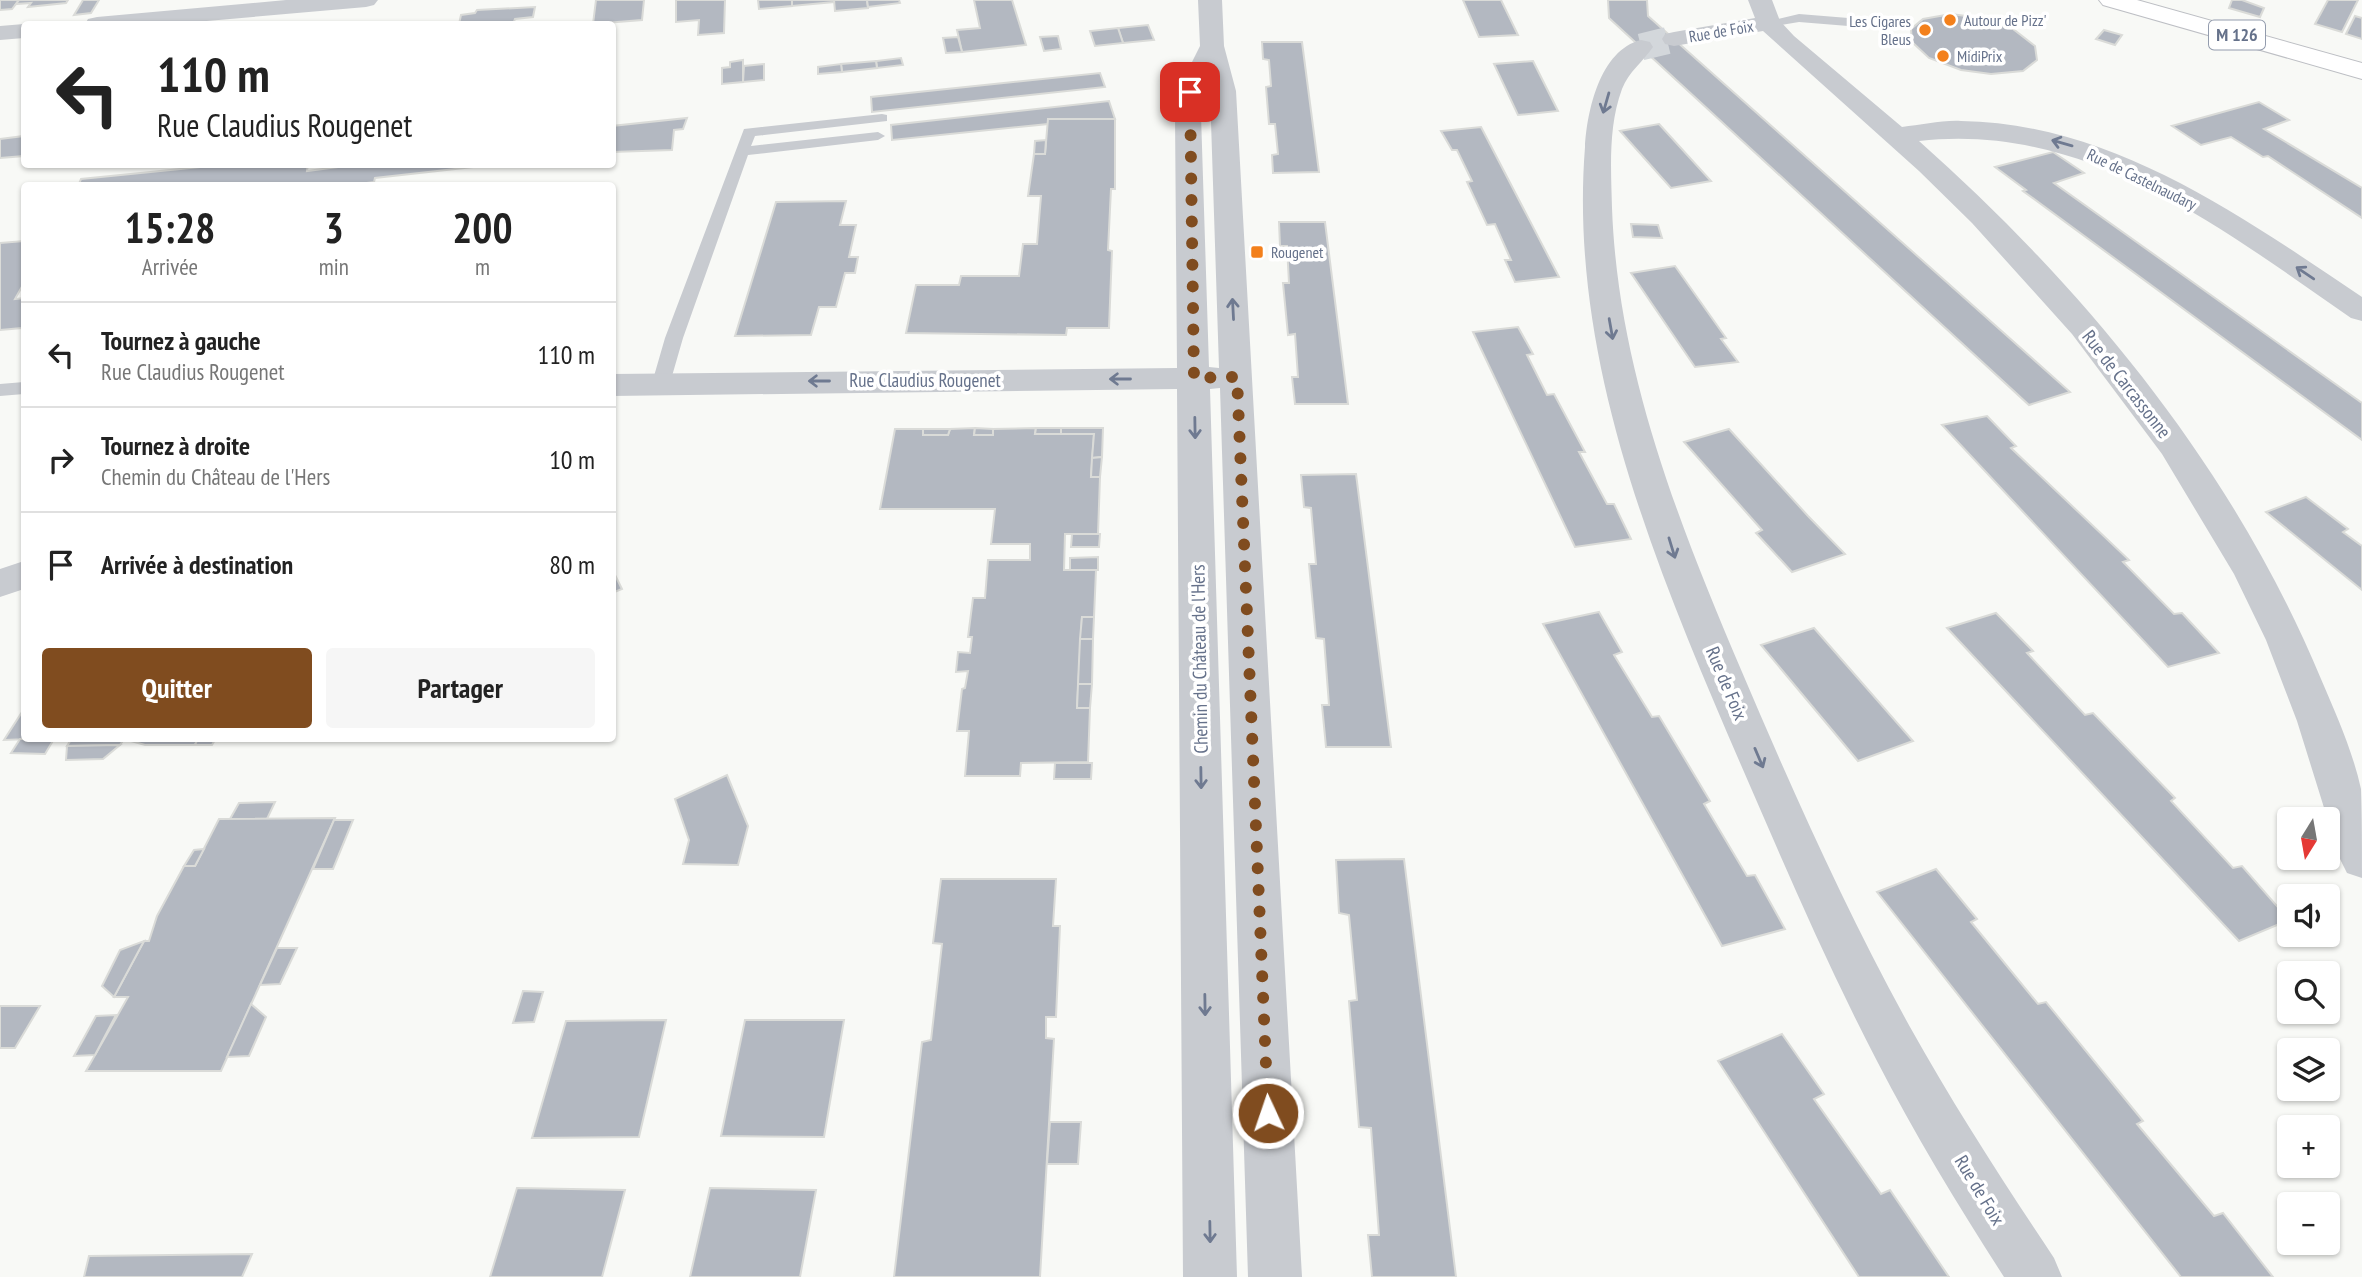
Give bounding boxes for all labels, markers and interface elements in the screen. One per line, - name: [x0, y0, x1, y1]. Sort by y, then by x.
- place label: Autour de Pizz': [1964, 10, 2047, 30]
- place label: Les Cigares Bleus: [1849, 11, 1911, 49]
- marker: Autour de Pizz': [1942, 12, 1958, 28]
- street label: Rue de Foix: [1687, 15, 1755, 47]
- road number: M 126: [2209, 20, 2265, 50]
- marker: Les Cigares Bleus: [1917, 22, 1933, 38]
- text: 110 m: [157, 42, 270, 106]
- place label: MidiPrix: [1957, 46, 2003, 66]
- marker: MidiPrix: [1935, 48, 1951, 64]
- icon: left: [42, 49, 133, 140]
- pin: [1160, 62, 1220, 122]
- icon: arrive: [1171, 73, 1209, 111]
- one-way arrow: [1599, 92, 1612, 114]
- text: Rue Claudius Rougenet: [157, 104, 412, 146]
- one-way arrow: [2051, 136, 2073, 149]
- street label: Rue de Castelnaudary: [2084, 144, 2200, 214]
- text: 15:28: [124, 200, 215, 255]
- text: 3: [324, 200, 344, 255]
- text: 200: [452, 200, 513, 255]
- place label: Rougenet: [1271, 242, 1324, 262]
- marker: Rougenet: [1249, 244, 1265, 260]
- text: Arrivée: [142, 252, 198, 281]
- text: min: [319, 252, 349, 281]
- text: m: [475, 252, 490, 281]
- one-way arrow: [2296, 265, 2316, 279]
- one-way arrow: [1226, 299, 1239, 321]
- one-way arrow: [1605, 317, 1618, 340]
- text: Tournez à gauche: [101, 324, 261, 357]
- street label: Rue de Carcassonne: [2077, 325, 2177, 443]
- icon: left: [42, 336, 80, 374]
- text: 110 m: [537, 338, 595, 371]
- text: Rue Claudius Rougenet: [101, 357, 284, 386]
- street label: Rue Claudius Rougenet: [849, 368, 1002, 392]
- one-way arrow: [1108, 372, 1131, 385]
- one-way arrow: [807, 374, 830, 388]
- one-way arrow: [1188, 416, 1201, 439]
- text: Tournez à droite: [101, 429, 250, 462]
- icon: right: [42, 441, 80, 479]
- text: 10 m: [549, 443, 595, 476]
- text: Chemin du Château de l'Hers: [101, 462, 330, 491]
- one-way arrow: [1667, 536, 1680, 558]
- icon: arrive: [42, 546, 80, 584]
- text: Arrivée à destination: [101, 548, 293, 581]
- text: 80 m: [549, 548, 595, 581]
- street label: Chemin du Château de l'Hers: [1185, 564, 1213, 754]
- street label: Rue de Foix: [1701, 643, 1753, 723]
- button: Quitter: [42, 648, 312, 728]
- button: Partager: [326, 648, 595, 728]
- one-way arrow: [1753, 747, 1766, 768]
- one-way arrow: [1194, 766, 1208, 789]
- north arrow: [2277, 807, 2340, 870]
- map controls: [2277, 807, 2340, 1255]
- button: sound: [2277, 884, 2340, 947]
- button: search: [2277, 961, 2340, 1024]
- one-way arrow: [1199, 993, 1212, 1016]
- button: layers: [2277, 1038, 2340, 1101]
- position arrow: [1231, 1076, 1305, 1150]
- button: +: [2277, 1115, 2340, 1178]
- street label: Rue de Foix: [1950, 1151, 2010, 1229]
- button: −: [2277, 1192, 2340, 1255]
- one-way arrow: [1203, 1221, 1216, 1244]

